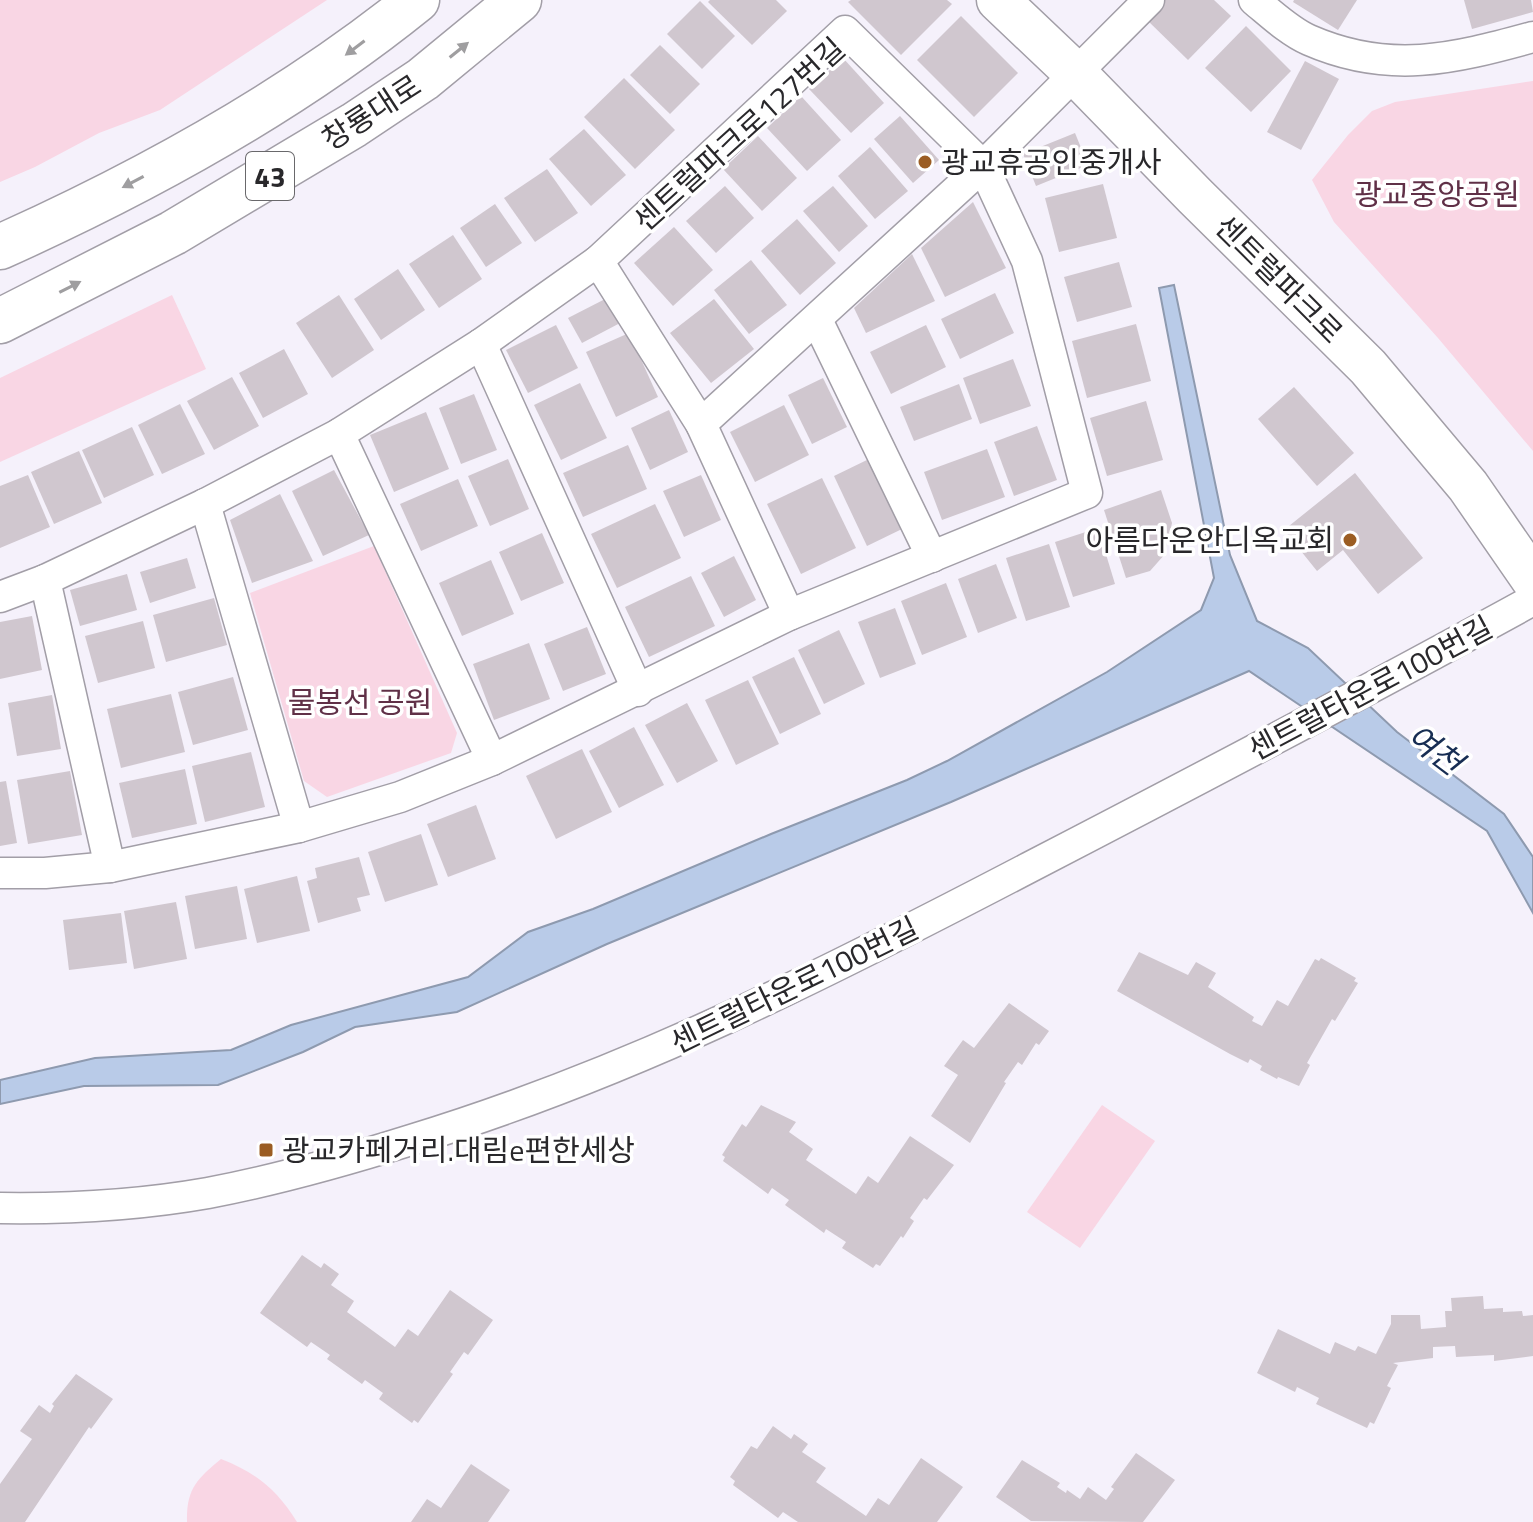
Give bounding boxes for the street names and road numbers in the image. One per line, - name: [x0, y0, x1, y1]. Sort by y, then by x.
- street label: 센트럴파크로127번길: [623, 26, 855, 242]
- street label: 창룡대로: [312, 63, 430, 161]
- road number: 43: [246, 152, 294, 200]
- street label: 센트럴파크로: [1204, 204, 1354, 354]
- street label: 센트럴타운로100번길: [1239, 604, 1501, 772]
- street label: 센트럴타운로100번길: [662, 905, 926, 1065]

